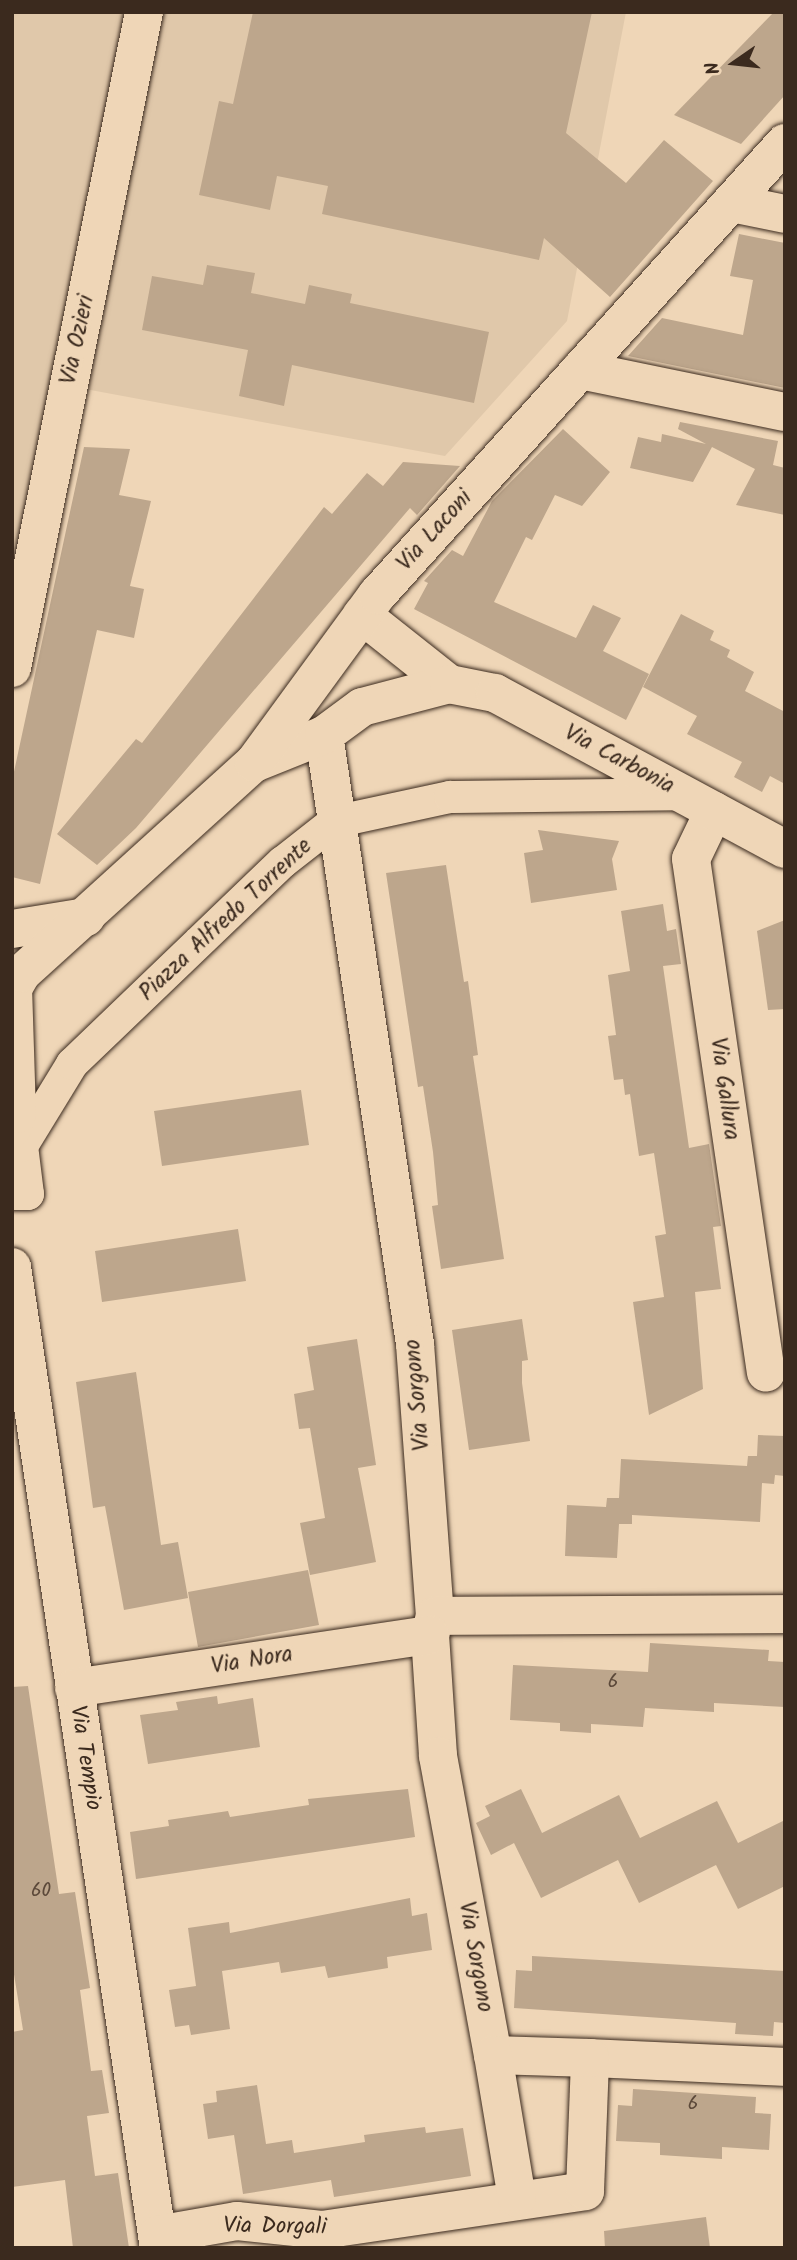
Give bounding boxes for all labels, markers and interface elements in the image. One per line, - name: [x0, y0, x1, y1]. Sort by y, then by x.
- north arrow: [699, 28, 769, 98]
- text: N: [698, 59, 730, 78]
- street label: Via Ozieri: [55, 293, 101, 387]
- street label: Via Laconi: [391, 485, 479, 577]
- street label: Via Carbonia: [559, 719, 679, 801]
- street label: Piazza Alfredo Torrente: [134, 833, 318, 1007]
- street label: Via Gallura: [703, 1036, 745, 1142]
- street label: Via Sorgono: [399, 1338, 437, 1452]
- street label: Via Nora: [209, 1641, 295, 1681]
- house number: 6: [608, 1672, 618, 1694]
- street label: Via Tempio: [63, 1704, 107, 1812]
- house number: 60: [31, 1881, 51, 1903]
- street label: Via Sorgono: [452, 1899, 498, 2015]
- house number: 6: [688, 2094, 698, 2116]
- street label: Via Dorgali: [223, 2212, 327, 2242]

